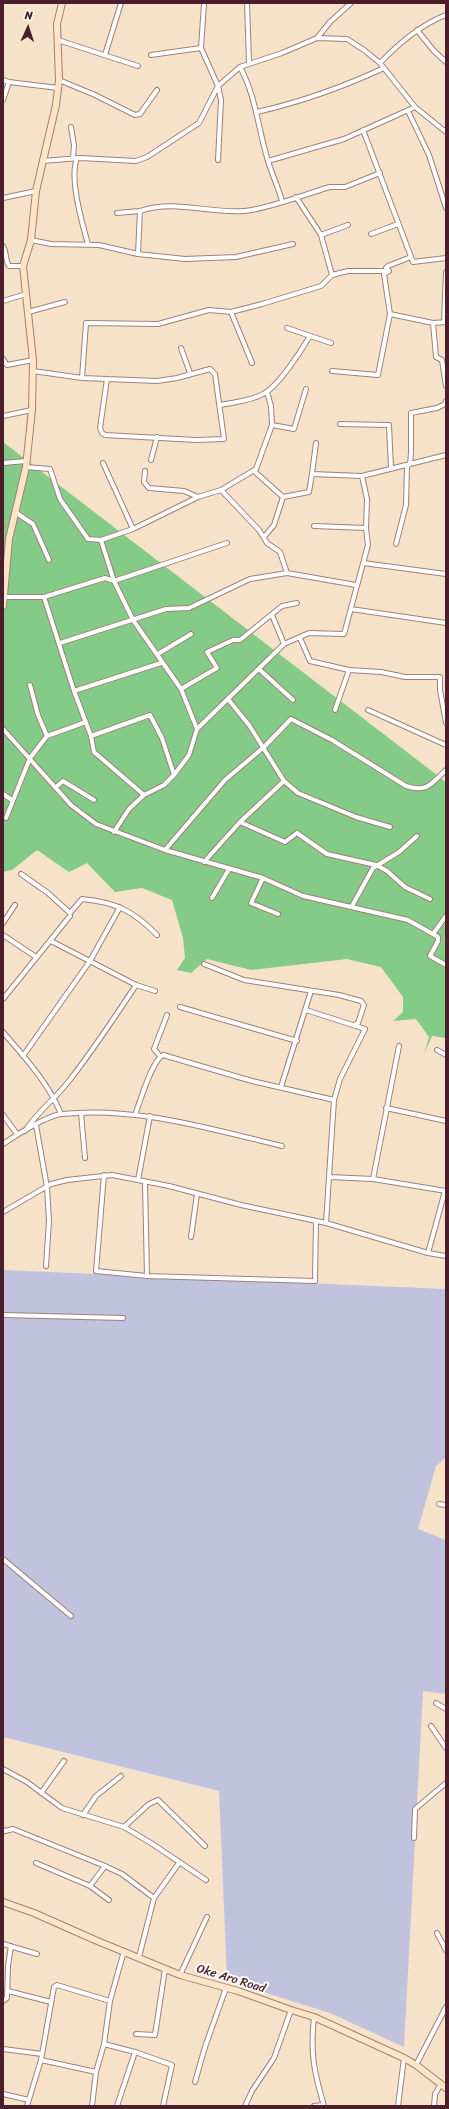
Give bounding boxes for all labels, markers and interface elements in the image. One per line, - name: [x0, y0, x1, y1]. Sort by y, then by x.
- text: N: [24, 6, 33, 25]
- north arrow: [8, 8, 48, 48]
- street label: Oke Aro Road: [195, 1962, 267, 1996]

